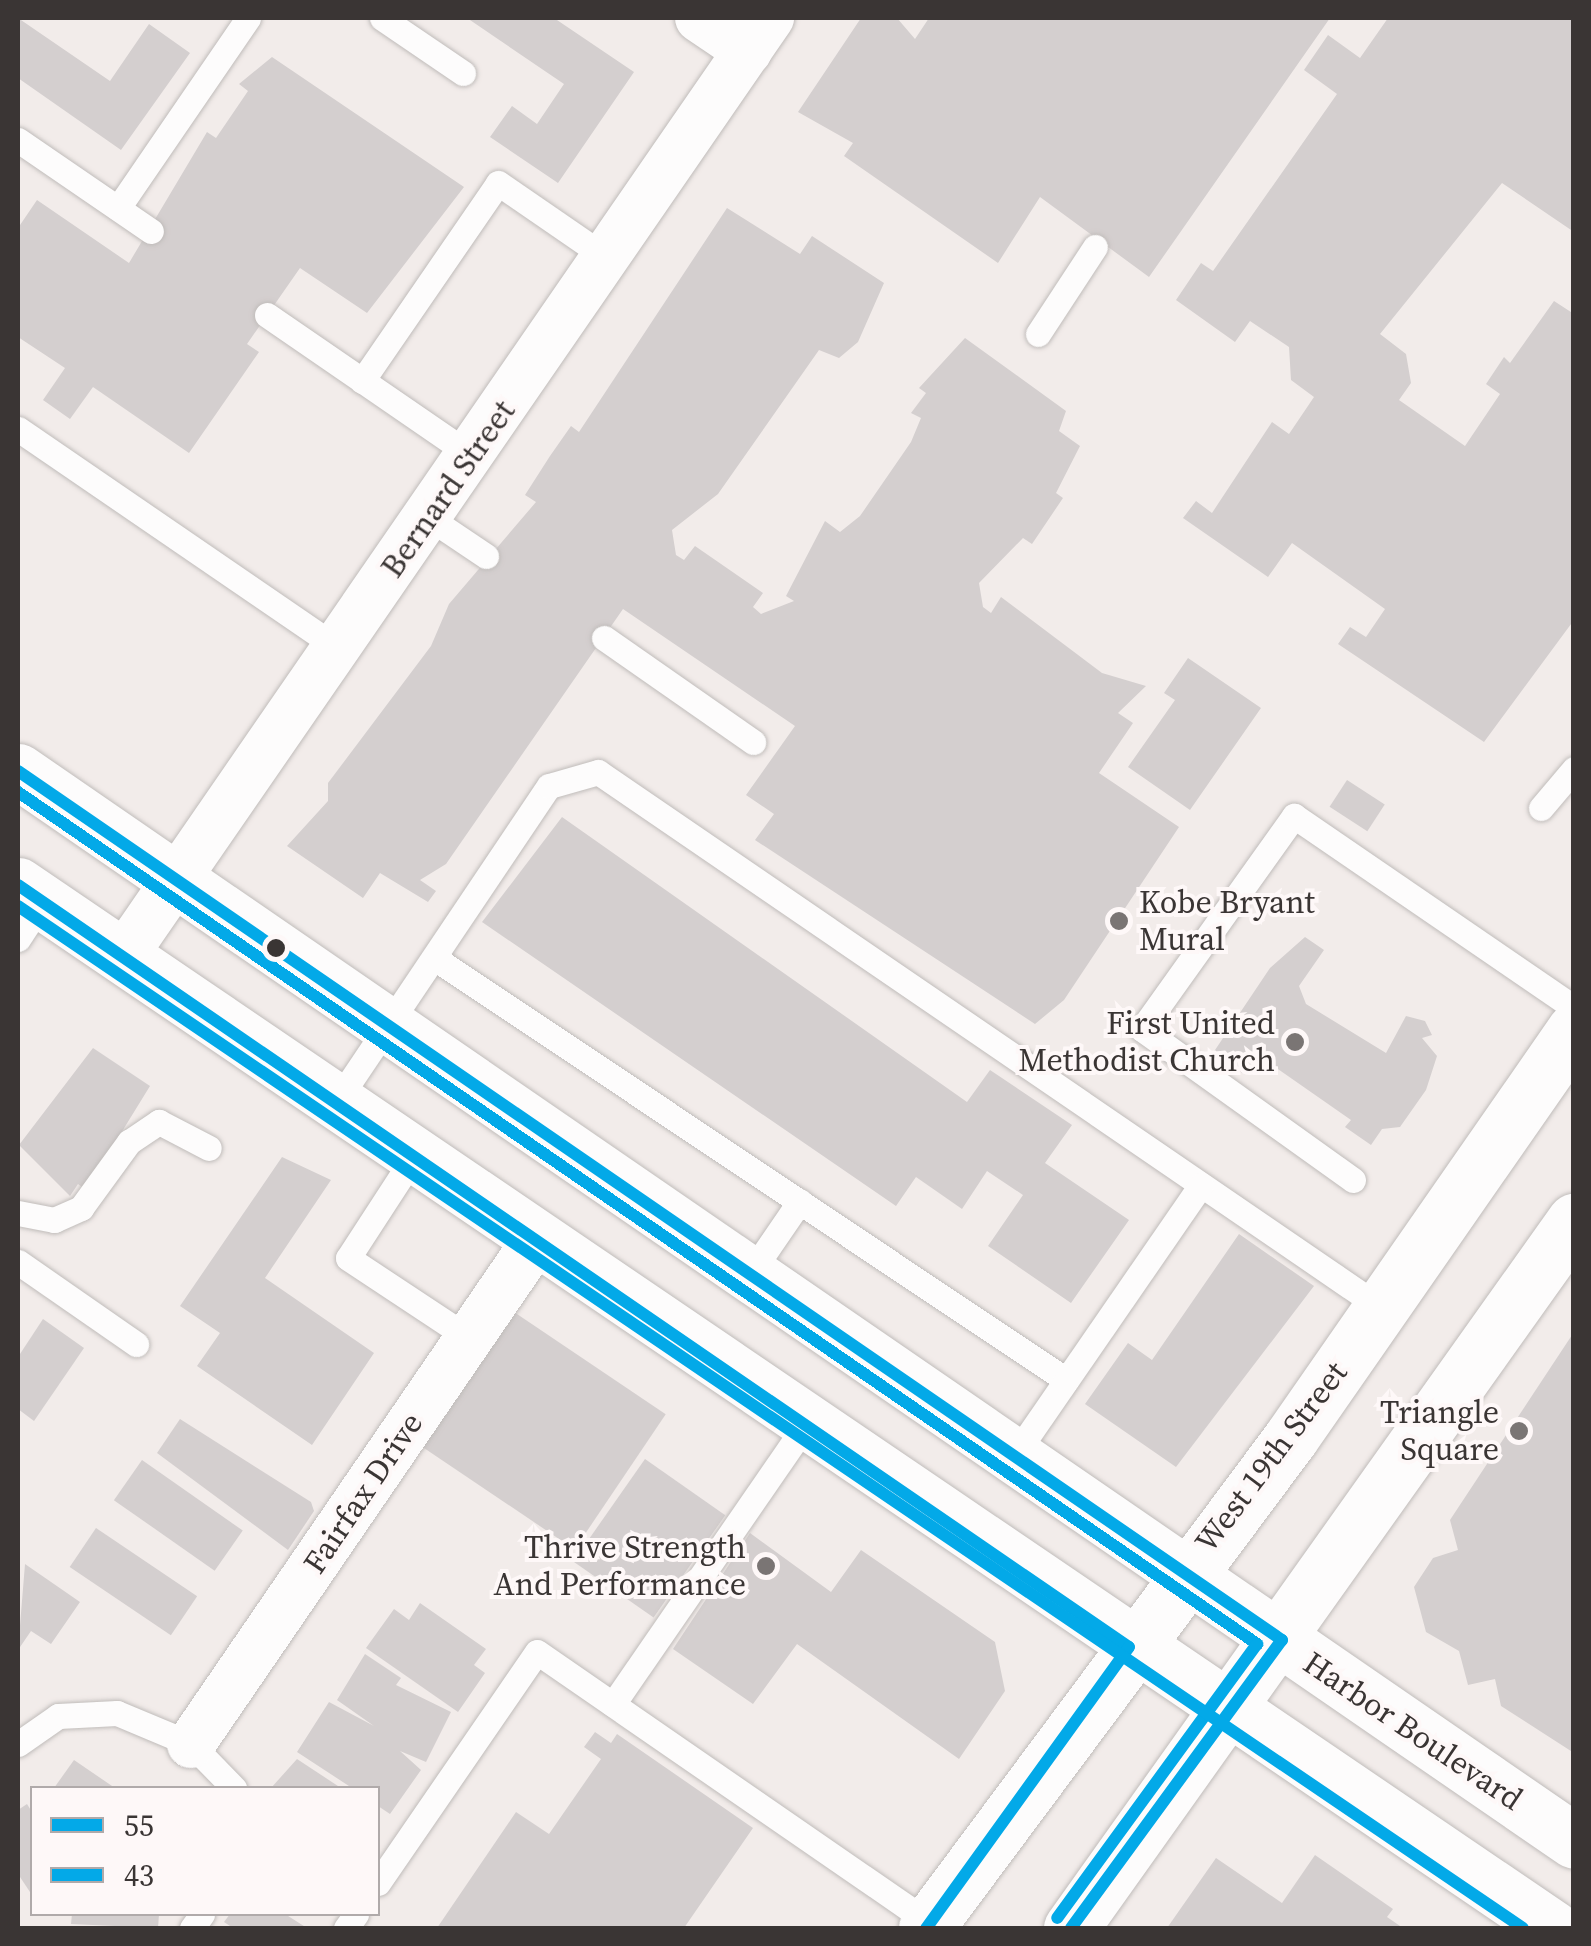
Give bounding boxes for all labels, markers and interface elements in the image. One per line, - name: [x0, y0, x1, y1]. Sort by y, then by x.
- street label: Bernard Street: [373, 393, 523, 585]
- place label: Kobe Bryant Mural: [1139, 884, 1315, 959]
- marker: Kobe Bryant Mural: [1108, 910, 1130, 932]
- unlabelled marker: [266, 938, 286, 958]
- place label: First United Methodist Church: [1018, 1005, 1275, 1080]
- marker: First United Methodist Church: [1284, 1031, 1306, 1053]
- street label: West 19th Street: [1187, 1354, 1355, 1560]
- place label: Triangle Square: [1380, 1394, 1499, 1469]
- street label: Fairfax Drive: [295, 1405, 431, 1581]
- marker: Triangle Square: [1508, 1420, 1530, 1442]
- place label: Thrive Strength And Performance: [493, 1529, 746, 1604]
- marker: Thrive Strength And Performance: [755, 1555, 777, 1577]
- street label: Harbor Boulevard: [1296, 1644, 1530, 1818]
- legend: [30, 1786, 380, 1916]
- text: 55: [124, 1805, 154, 1846]
- text: 43: [124, 1855, 154, 1896]

